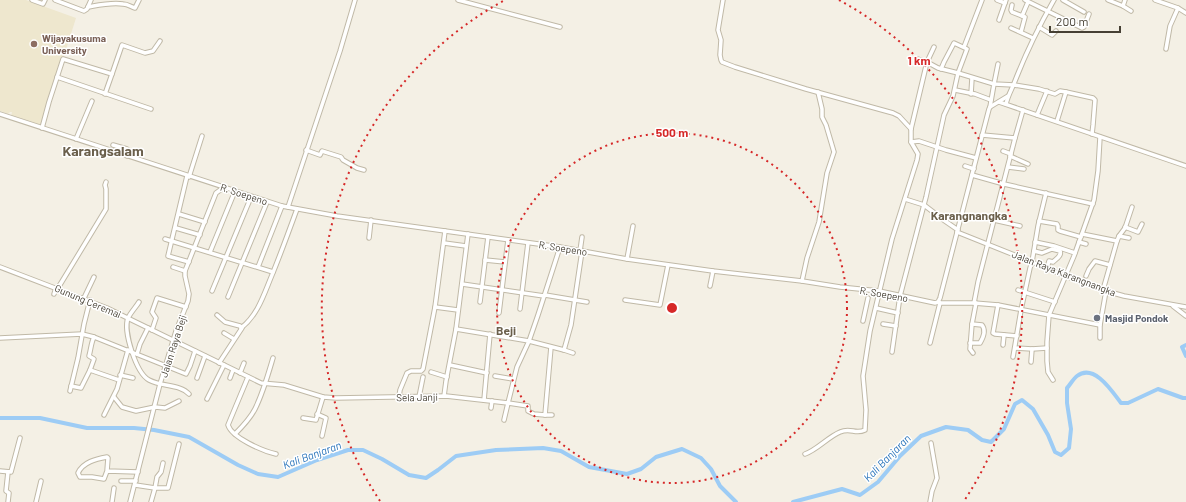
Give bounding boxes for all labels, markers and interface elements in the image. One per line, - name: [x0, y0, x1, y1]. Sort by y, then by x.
- scale bar: [1050, 8, 1120, 34]
- text: 200 m: [1056, 14, 1088, 28]
- place label: Wijayakusuma University: [42, 32, 106, 56]
- marker: Wijayakusuma University: [29, 39, 39, 49]
- text: 1 km: [907, 53, 931, 67]
- text: 500 m: [656, 125, 688, 139]
- district label: Karangsalam: [62, 142, 144, 159]
- street label: R. Soepeno: [219, 181, 269, 207]
- district label: Karangnangka: [931, 208, 1007, 222]
- street label: R. Soepeno: [538, 238, 588, 258]
- street label: Jalan Raya Karangnangka: [1010, 248, 1118, 298]
- street label: Gunung Ceremai: [53, 282, 123, 320]
- street label: R. Soepeno: [859, 284, 909, 304]
- centre of rings: [665, 301, 679, 315]
- place label: Masjid Pondok: [1105, 312, 1169, 324]
- street label: Jalan Raya Beji: [157, 313, 189, 379]
- marker: Masjid Pondok: [1092, 313, 1102, 323]
- district label: Beji: [496, 323, 516, 337]
- street label: Sela Janji: [396, 391, 438, 403]
- water label: Kali Banjaran: [860, 431, 913, 484]
- water label: Kali Banjaran: [281, 438, 343, 471]

